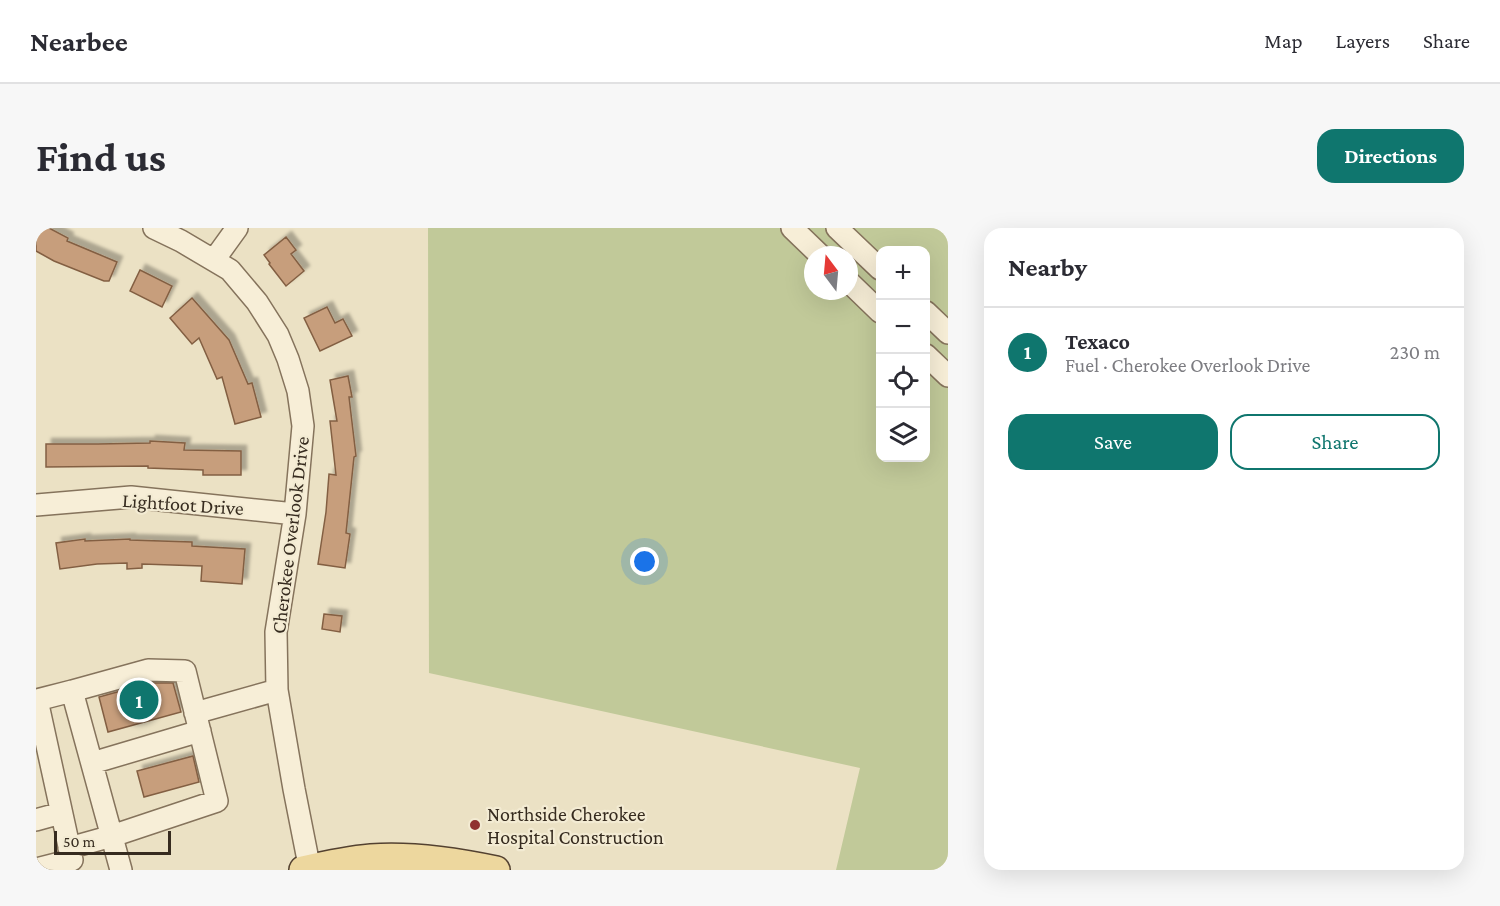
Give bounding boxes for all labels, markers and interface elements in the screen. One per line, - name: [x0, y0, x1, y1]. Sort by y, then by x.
- text: Nearbee: [30, 26, 128, 57]
- text: Map: [1264, 29, 1303, 53]
- text: Layers: [1336, 29, 1390, 53]
- text: Share: [1423, 29, 1470, 53]
- button: Directions: [1317, 129, 1464, 183]
- text: Find us: [36, 133, 166, 180]
- north arrow: [804, 246, 858, 300]
- map controls: [876, 246, 930, 462]
- button: +: [876, 246, 930, 300]
- text: Nearby: [1008, 253, 1087, 282]
- button: −: [876, 300, 930, 354]
- text: Texaco: [1065, 329, 1130, 354]
- text: 1: [1024, 341, 1031, 363]
- text: 230 m: [1390, 341, 1440, 363]
- button: locate: [876, 354, 930, 408]
- text: Fuel · Cherokee Overlook Drive: [1065, 354, 1310, 376]
- button: layers: [876, 408, 930, 462]
- button: Save: [1008, 414, 1218, 470]
- button: Share: [1230, 414, 1440, 470]
- street label: Cherokee Overlook Drive: [267, 435, 313, 635]
- street label: Lightfoot Drive: [121, 489, 245, 520]
- your location: [630, 547, 659, 576]
- pin: 1: [120, 678, 158, 722]
- place label: Northside Cherokee Hospital Construction: [487, 803, 664, 849]
- marker: Northside Cherokee Hospital Construction: [468, 818, 482, 832]
- scale bar: [54, 828, 171, 856]
- text: 50 m: [63, 833, 95, 850]

